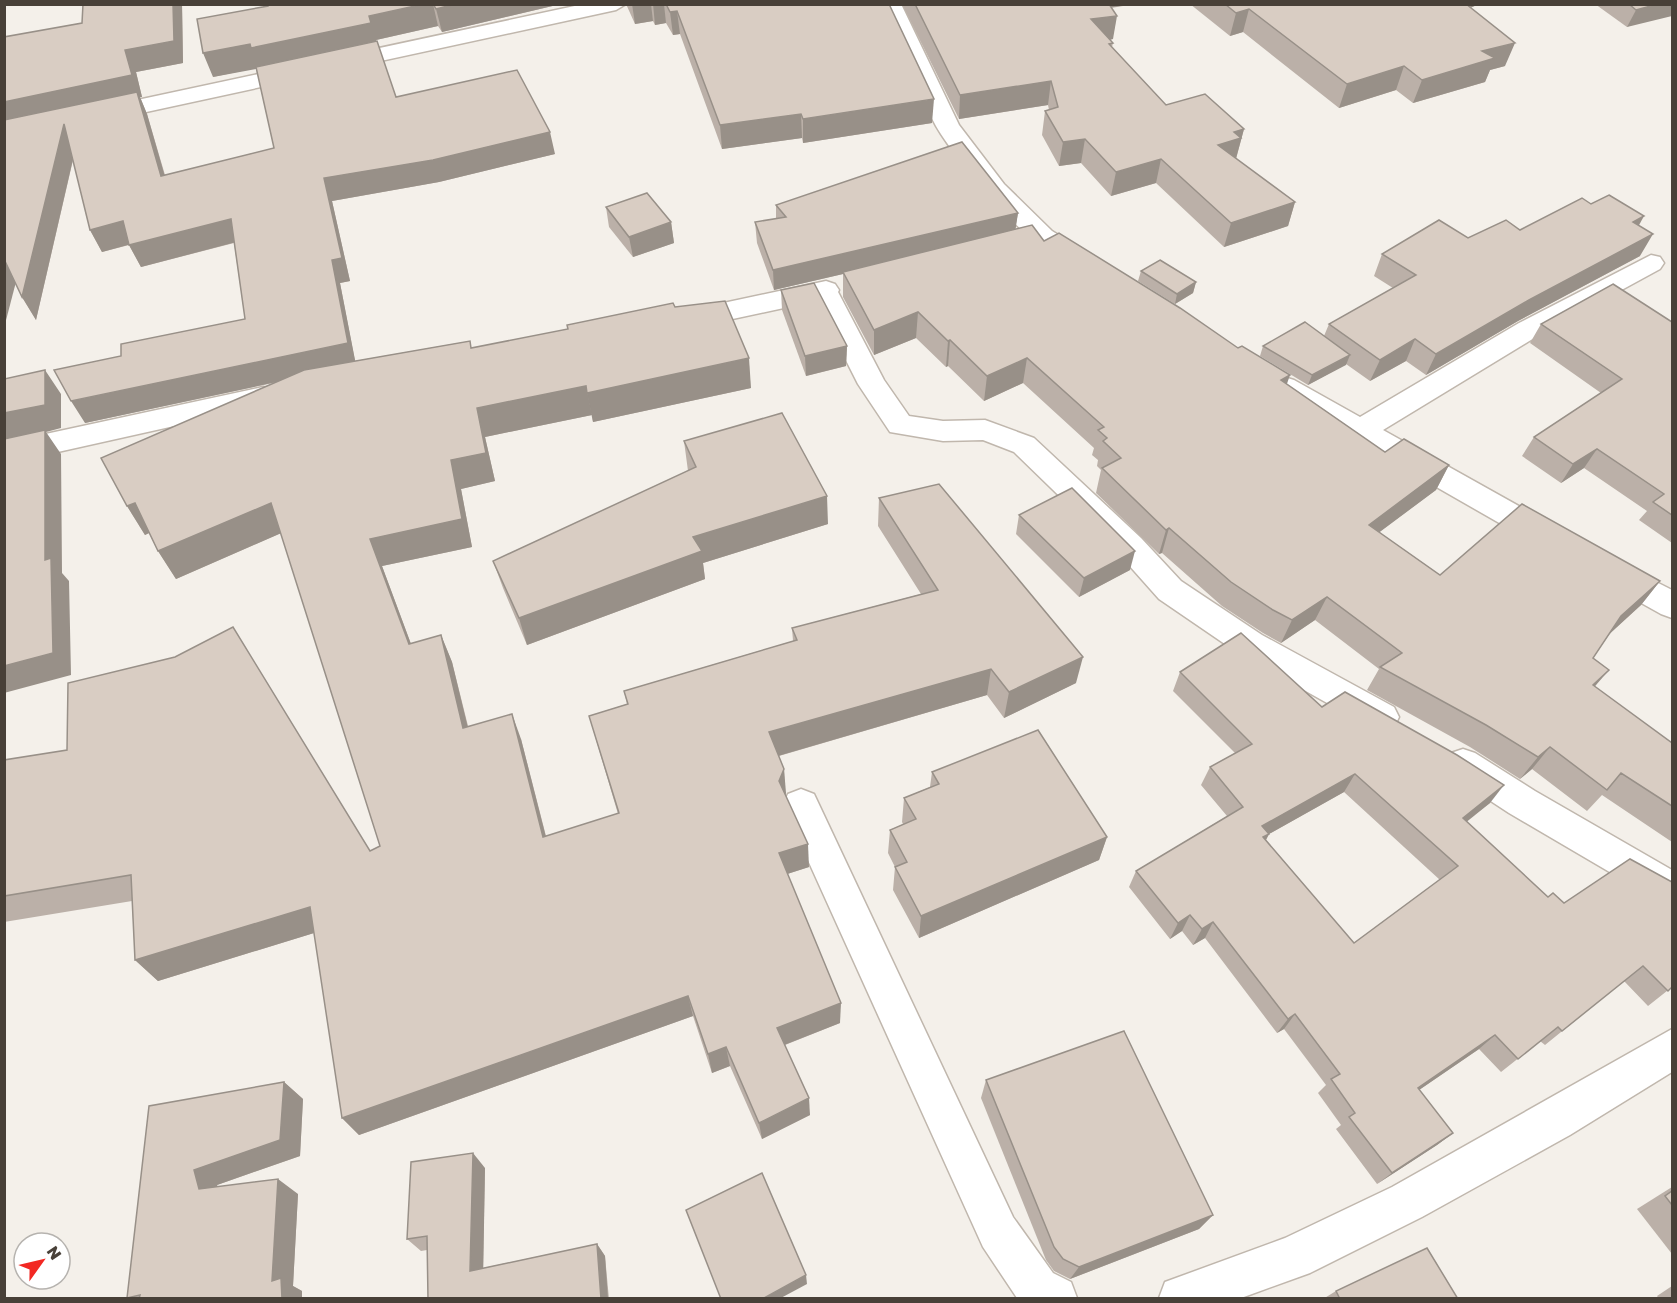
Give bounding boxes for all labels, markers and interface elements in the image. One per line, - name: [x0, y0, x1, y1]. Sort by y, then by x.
- north arrow: [12, 1231, 72, 1291]
- text: N: [43, 1242, 66, 1263]

